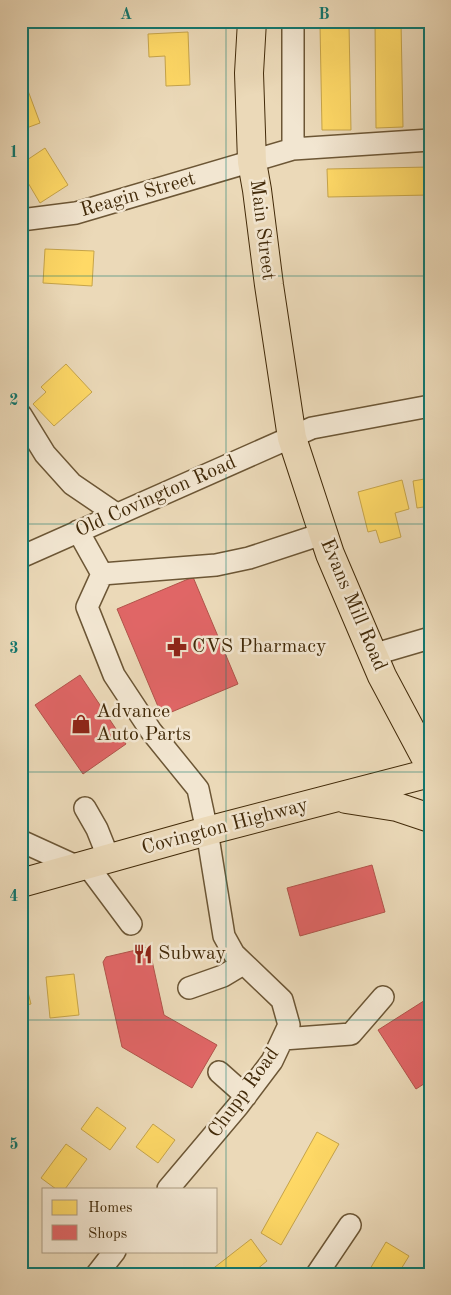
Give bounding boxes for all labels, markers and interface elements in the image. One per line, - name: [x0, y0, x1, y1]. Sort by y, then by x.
- text: A: [120, 7, 132, 23]
- text: B: [318, 7, 330, 23]
- text: 1: [9, 145, 19, 161]
- street label: Reagin Street: [78, 169, 198, 221]
- street label: Main Street: [246, 178, 278, 282]
- text: 2: [9, 393, 19, 409]
- street label: Old Covington Road: [73, 453, 239, 541]
- street label: Evans Mill Road: [316, 536, 390, 674]
- pharmacy icon: CVS Pharmacy: [166, 636, 188, 658]
- place label: CVS Pharmacy: [192, 637, 327, 657]
- text: 3: [9, 641, 19, 657]
- place label: Advance Auto Parts: [96, 702, 191, 745]
- shop icon: Advance Auto Parts: [70, 713, 92, 735]
- street label: Covington Highway: [140, 795, 311, 859]
- text: 4: [9, 889, 19, 905]
- restaurant icon: Subway: [132, 943, 154, 965]
- place label: Subway: [158, 944, 226, 964]
- street label: Chupp Road: [205, 1044, 283, 1142]
- text: 5: [9, 1137, 19, 1153]
- legend: [42, 1188, 218, 1252]
- text: Homes: [88, 1201, 133, 1216]
- text: Shops: [88, 1227, 127, 1242]

